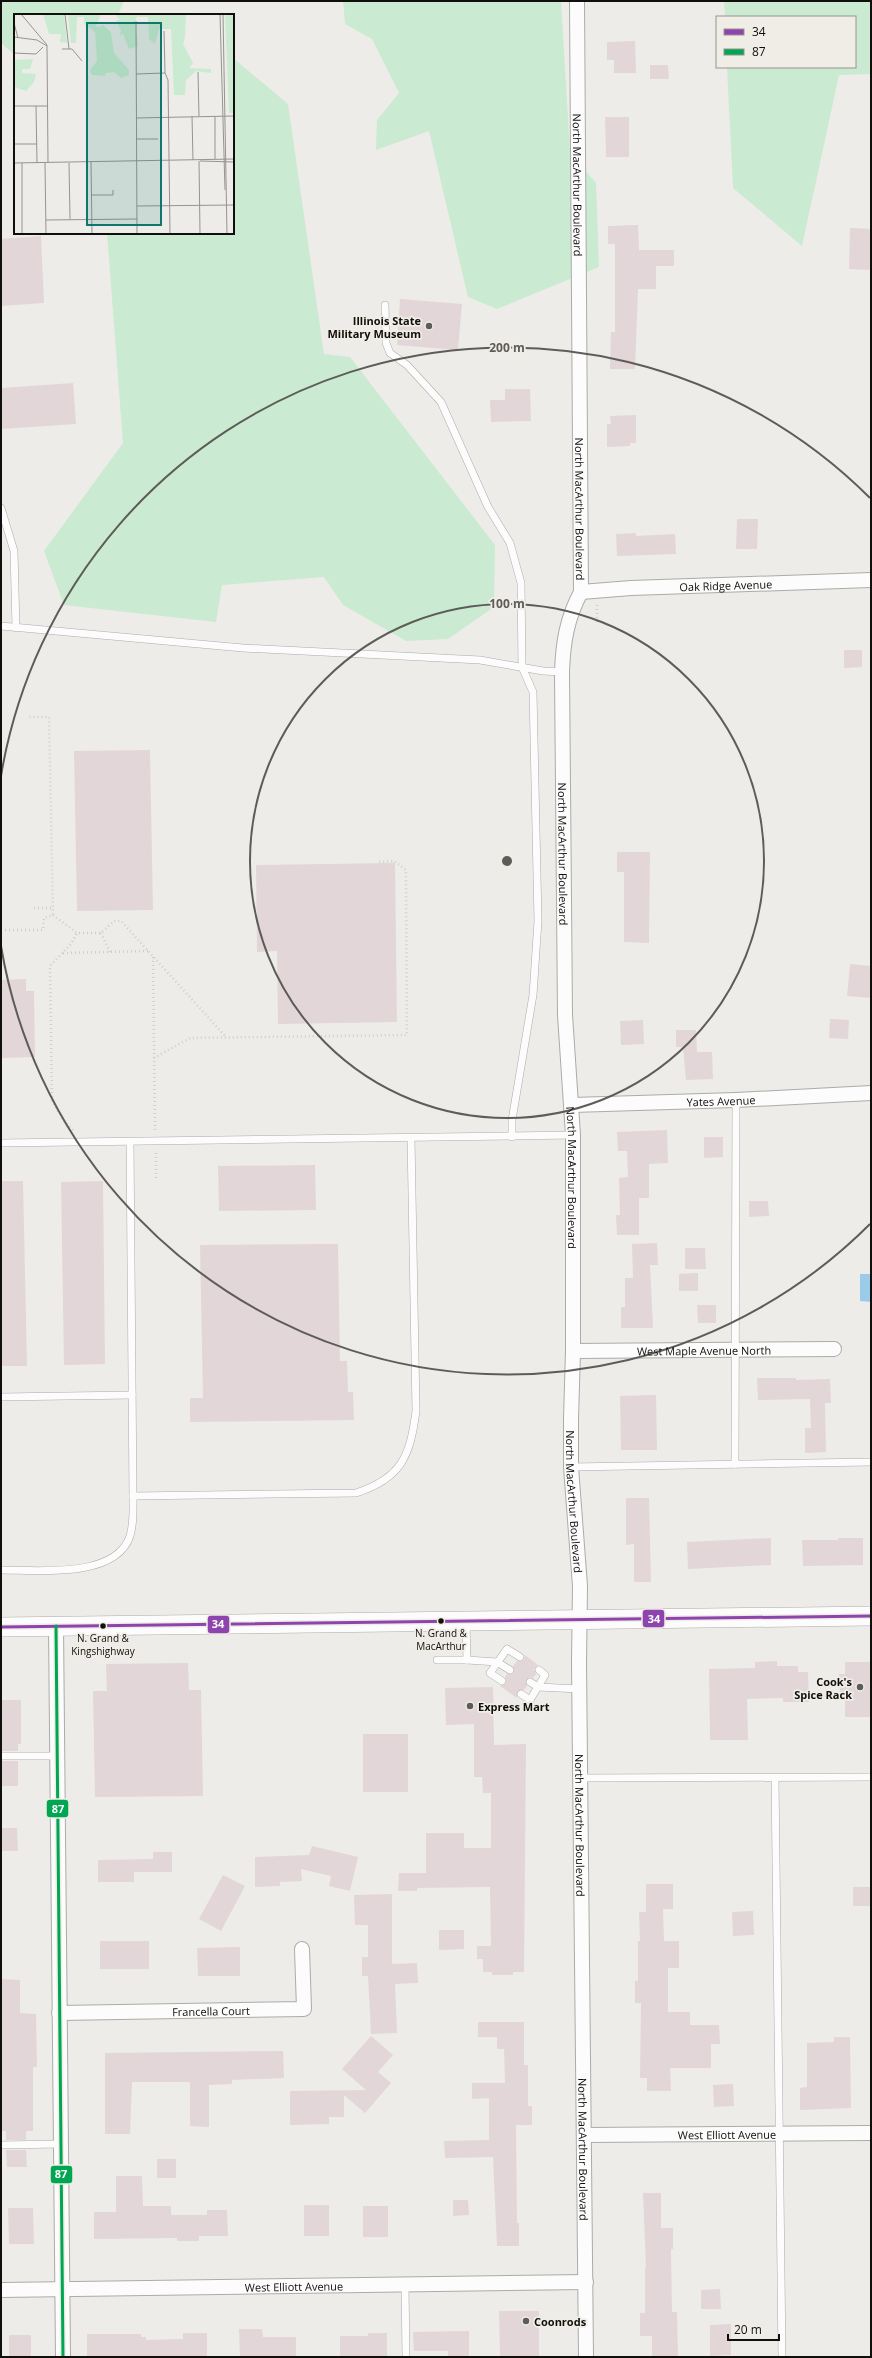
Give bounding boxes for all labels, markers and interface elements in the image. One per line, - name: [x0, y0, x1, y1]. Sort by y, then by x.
- inset map: [14, 14, 234, 234]
- legend: [716, 16, 856, 68]
- text: 34: [752, 23, 766, 40]
- text: 87: [752, 43, 766, 60]
- street label: North MacArthur Boulevard: [570, 114, 586, 256]
- place label: Illinois State Military Museum: [327, 313, 421, 341]
- marker: Illinois State Military Museum: [424, 321, 434, 331]
- text: 200 m: [489, 339, 525, 356]
- street label: North MacArthur Boulevard: [572, 438, 588, 580]
- street label: Oak Ridge Avenue: [679, 576, 773, 594]
- text: 100 m: [489, 595, 525, 612]
- street label: North MacArthur Boulevard: [555, 782, 572, 925]
- centre of rings: [500, 854, 514, 868]
- street label: Yates Avenue: [686, 1092, 756, 1109]
- street label: North MacArthur Boulevard: [564, 1106, 581, 1249]
- street label: West Maple Avenue North: [637, 1342, 771, 1358]
- street label: North MacArthur Boulevard: [563, 1430, 586, 1573]
- line badge: 34: [642, 1609, 665, 1628]
- text: 34: [648, 1611, 661, 1626]
- line badge: 34: [207, 1615, 230, 1634]
- text: 34: [212, 1616, 225, 1631]
- marker: N. Grand & MacArthur: [436, 1616, 446, 1626]
- marker: N. Grand & Kingshighway: [98, 1621, 108, 1631]
- place label: N. Grand & MacArthur: [415, 1626, 468, 1653]
- place label: N. Grand & Kingshighway: [71, 1631, 136, 1658]
- place label: Cook's Spice Rack: [794, 1674, 853, 1702]
- marker: Cook's Spice Rack: [855, 1682, 865, 1692]
- place label: Express Mart: [478, 1699, 550, 1714]
- marker: Express Mart: [465, 1701, 475, 1711]
- street label: North MacArthur Boulevard: [572, 1754, 589, 1897]
- line badge: 87: [46, 1799, 69, 1818]
- text: 87: [52, 1801, 64, 1816]
- street label: Francella Court: [172, 2002, 250, 2019]
- street label: North MacArthur Boulevard: [576, 2078, 592, 2221]
- street label: West Elliott Avenue: [678, 2126, 776, 2142]
- line badge: 87: [50, 2165, 73, 2184]
- text: 87: [55, 2166, 67, 2181]
- street label: West Elliott Avenue: [245, 2278, 343, 2294]
- place label: Coonrods: [534, 2314, 587, 2329]
- marker: Coonrods: [521, 2316, 531, 2326]
- scale bar: [728, 2316, 779, 2342]
- text: 20 m: [734, 2321, 762, 2338]

